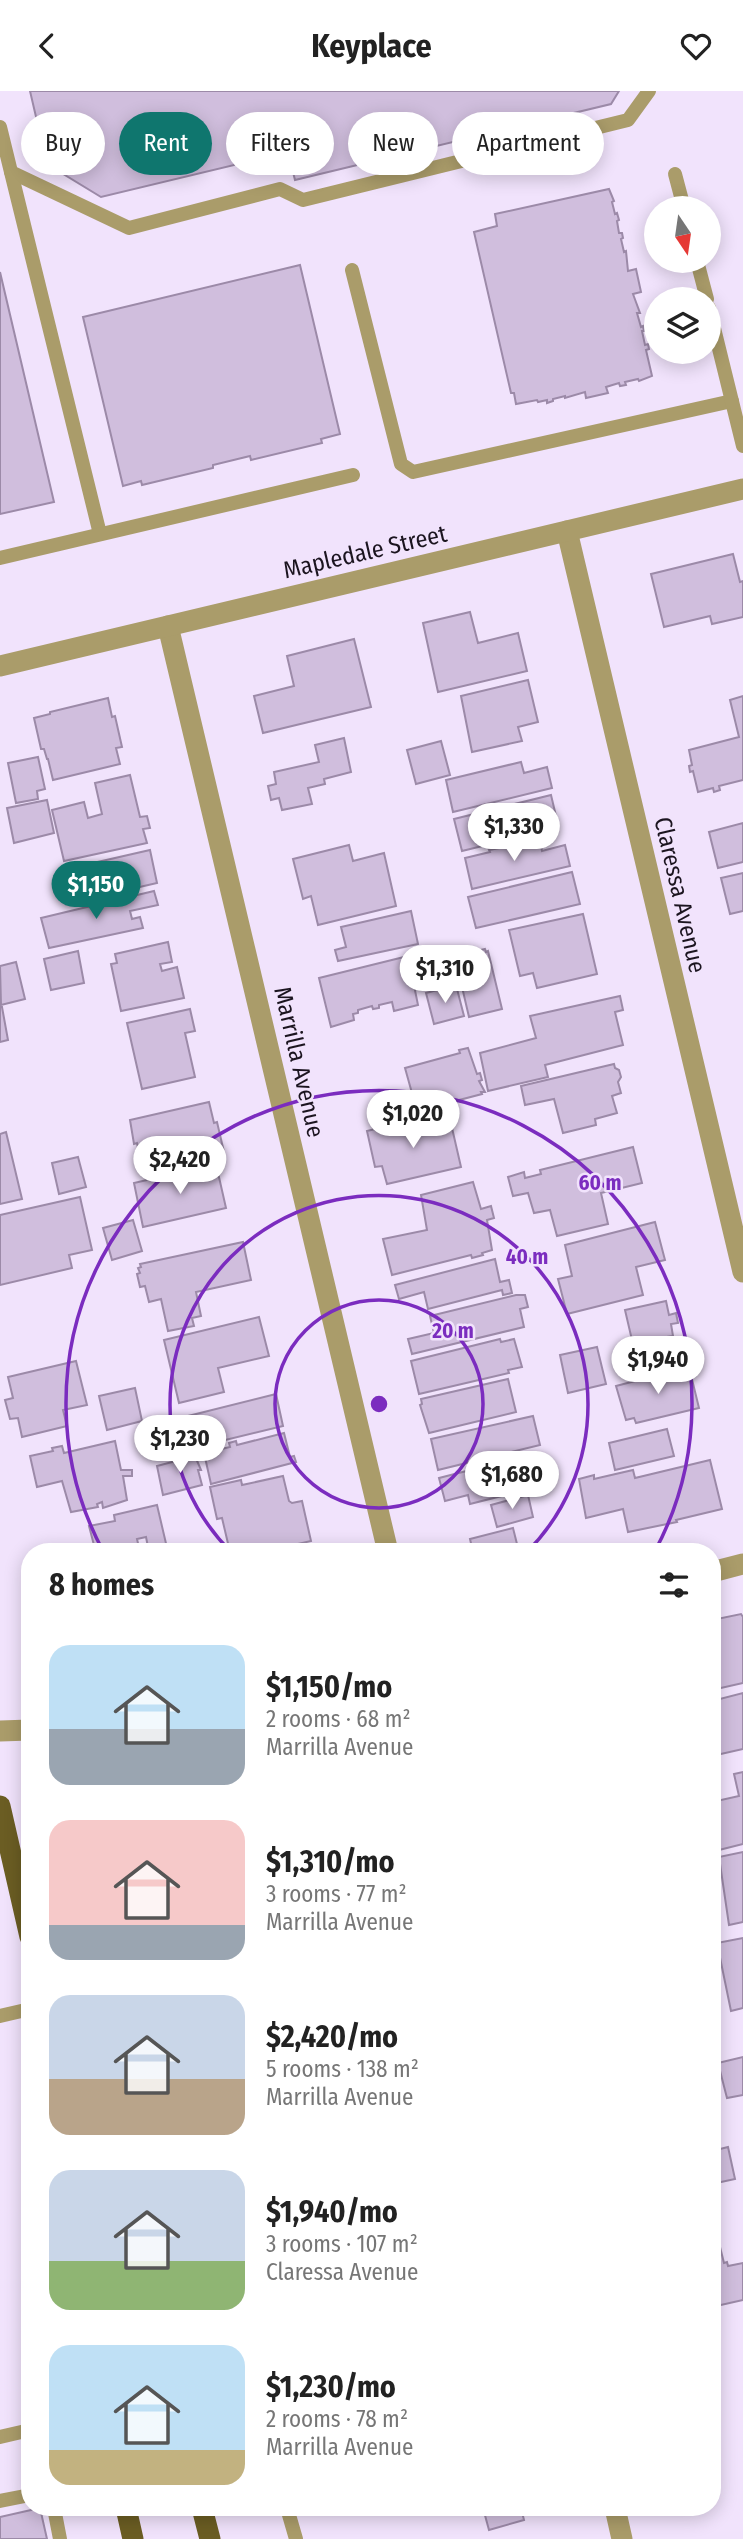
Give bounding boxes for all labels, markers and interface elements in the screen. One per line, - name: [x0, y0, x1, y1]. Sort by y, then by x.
- icon: back: [28, 27, 66, 65]
- text: Keyplace: [311, 27, 432, 65]
- icon: heart: [677, 27, 715, 65]
- chip: Buy: [21, 112, 105, 175]
- chip: Rent: [119, 112, 212, 175]
- chip: Filters: [226, 112, 334, 175]
- chip: New: [348, 112, 438, 175]
- chip: Apartment: [452, 112, 604, 175]
- north arrow: [644, 196, 721, 273]
- map controls: [644, 196, 721, 364]
- button: layers: [644, 287, 721, 364]
- street label: Mapledale Street: [281, 520, 450, 584]
- pin: $1,330: [457, 803, 571, 863]
- text: $1,330: [484, 812, 544, 840]
- street label: Claressa Avenue: [648, 814, 712, 976]
- pin: $1,150: [39, 861, 153, 921]
- text: $1,150: [68, 870, 124, 898]
- pin: $1,310: [388, 946, 502, 1005]
- text: $1,310: [416, 954, 474, 982]
- street label: Marrilla Avenue: [268, 984, 330, 1140]
- pin: $1,020: [356, 1091, 470, 1150]
- text: $1,020: [383, 1099, 443, 1127]
- pin: $2,420: [123, 1137, 237, 1196]
- text: $2,420: [149, 1145, 211, 1173]
- text: 60 m: [579, 1170, 621, 1196]
- text: 40 m: [506, 1244, 548, 1270]
- text: 20 m: [431, 1318, 474, 1344]
- pin: $1,940: [601, 1337, 715, 1396]
- text: $1,940: [627, 1345, 689, 1373]
- centre of rings: [367, 1392, 391, 1416]
- pin: $1,230: [123, 1415, 237, 1475]
- text: $1,230: [150, 1424, 210, 1452]
- pin: $1,680: [455, 1451, 569, 1511]
- text: $1,680: [481, 1460, 543, 1488]
- icon: filters: [655, 1566, 693, 1604]
- text: 8 homes: [49, 1567, 154, 1603]
- text: $1,150/mo: [266, 1669, 392, 1705]
- icon: home: [105, 1673, 189, 1757]
- text: 2 rooms · 68 m²: [266, 1705, 411, 1733]
- text: Marrilla Avenue: [266, 1733, 413, 1761]
- text: $1,310/mo: [266, 1844, 395, 1880]
- icon: home: [105, 1848, 189, 1932]
- text: 3 rooms · 77 m²: [266, 1880, 407, 1908]
- text: Marrilla Avenue: [266, 1908, 413, 1936]
- text: $2,420/mo: [266, 2019, 398, 2055]
- icon: home: [105, 2023, 189, 2107]
- text: 5 rooms · 138 m²: [266, 2055, 419, 2083]
- text: Marrilla Avenue: [266, 2083, 413, 2111]
- text: $1,940/mo: [266, 2194, 398, 2230]
- icon: home: [105, 2198, 189, 2282]
- text: 3 rooms · 107 m²: [266, 2230, 418, 2258]
- text: Claressa Avenue: [266, 2258, 418, 2286]
- text: $1,230/mo: [266, 2369, 396, 2405]
- icon: home: [105, 2373, 189, 2457]
- text: 2 rooms · 78 m²: [266, 2405, 408, 2433]
- text: Marrilla Avenue: [266, 2433, 413, 2461]

